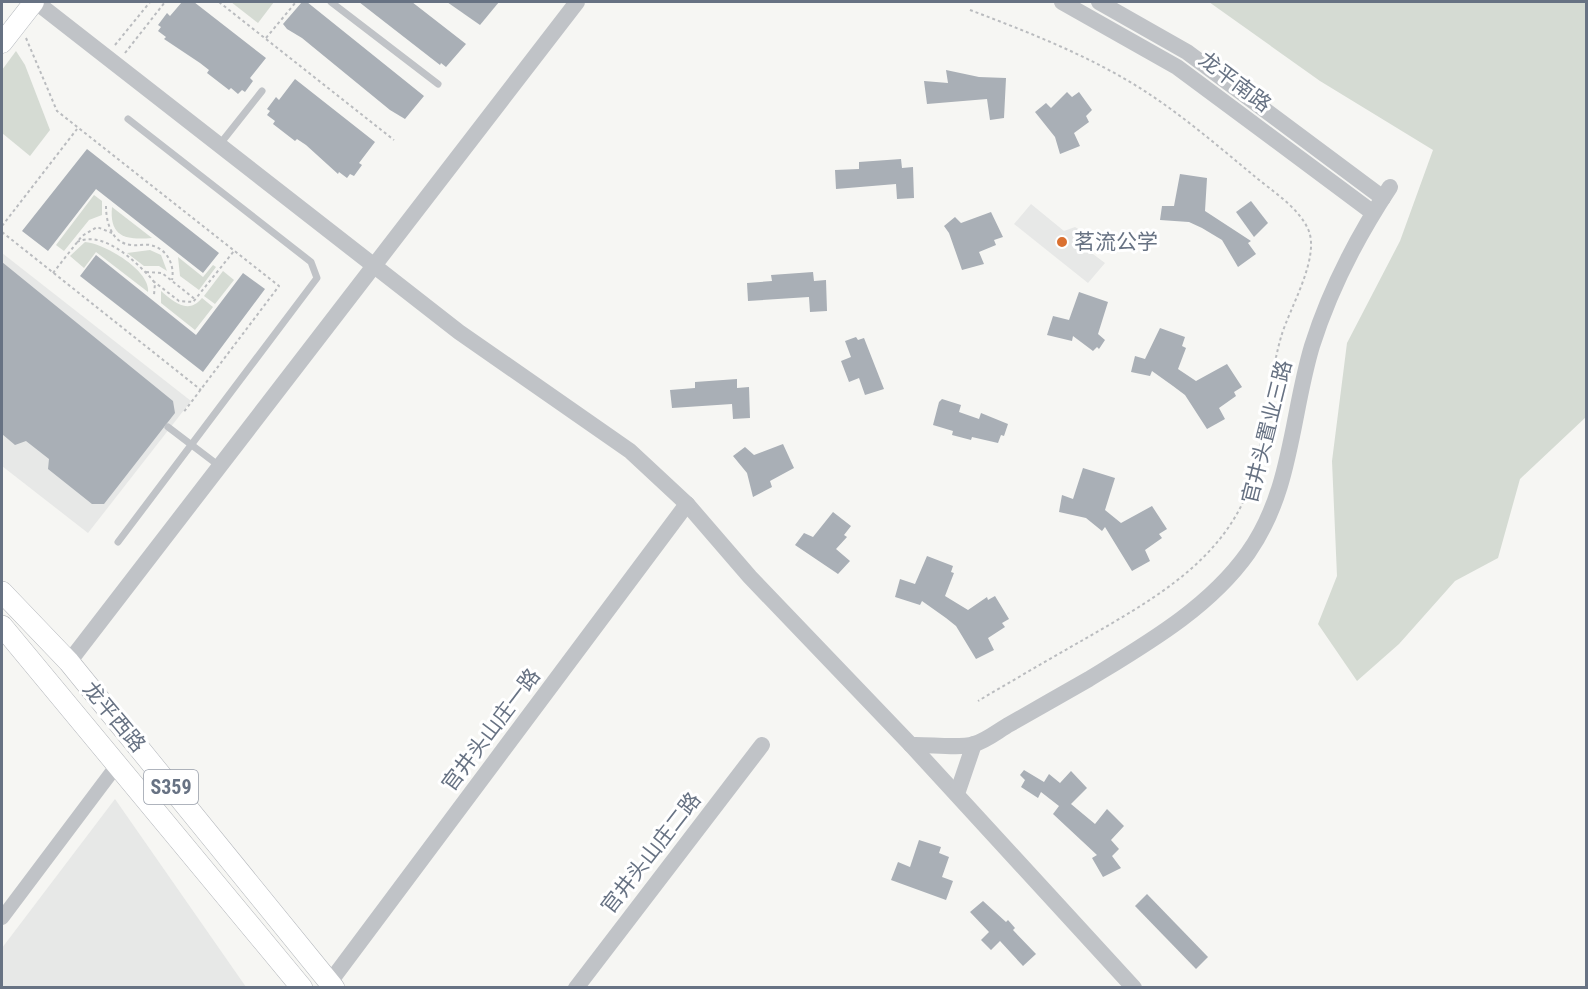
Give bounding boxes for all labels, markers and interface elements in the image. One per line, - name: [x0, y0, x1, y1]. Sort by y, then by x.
- street label: 龙平南路: [1194, 47, 1276, 117]
- place label: 茗流公学: [1074, 230, 1158, 254]
- marker: 茗流公学: [1055, 235, 1069, 249]
- street label: 官井头置业三路: [1238, 358, 1296, 506]
- street label: 官井头山庄一路: [437, 664, 545, 796]
- street label: 龙平西路: [78, 677, 150, 757]
- road number: S359: [144, 770, 198, 804]
- street label: 官井头山庄二路: [596, 788, 706, 918]

